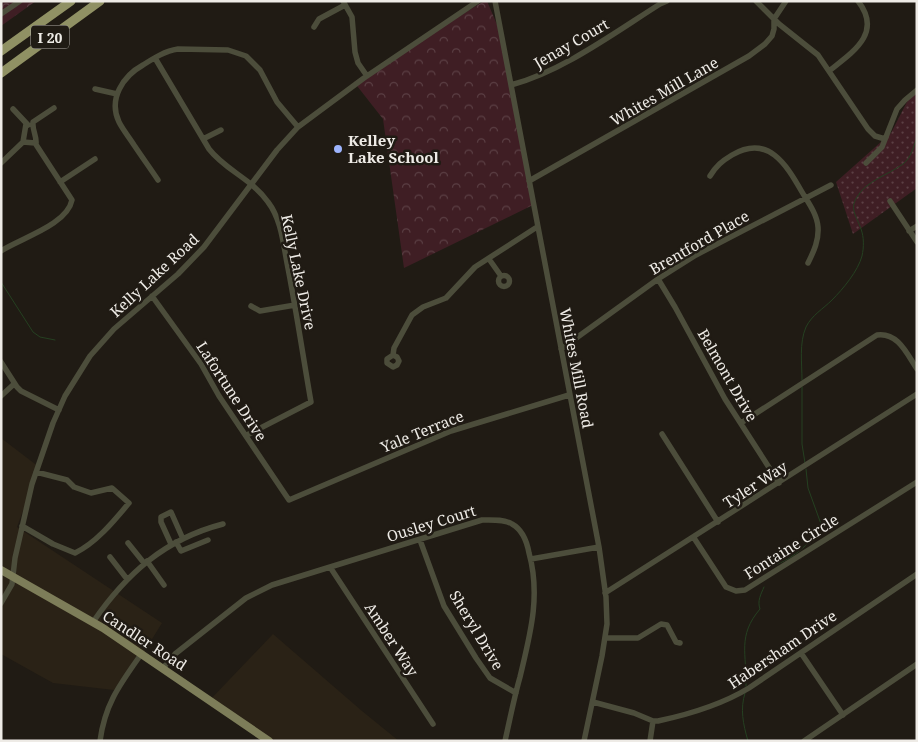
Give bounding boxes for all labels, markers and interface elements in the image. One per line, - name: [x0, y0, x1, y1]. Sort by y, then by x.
- street label: Jenay Court: [529, 14, 612, 73]
- road number: I 20: [31, 26, 69, 48]
- street label: Whites Mill Lane: [606, 52, 722, 130]
- place label: Kelley Lake School: [348, 130, 440, 167]
- marker: Kelley Lake School: [332, 143, 344, 155]
- street label: Brentford Place: [646, 205, 752, 279]
- street label: Kelly Lake Drive: [277, 212, 321, 332]
- street label: Kelly Lake Road: [105, 229, 203, 321]
- street label: Whites Mill Road: [556, 306, 598, 430]
- street label: Belmont Drive: [693, 325, 763, 425]
- street label: Lafortune Drive: [192, 337, 272, 445]
- street label: Yale Terrace: [377, 405, 466, 457]
- street label: Tyler Way: [719, 456, 791, 512]
- street label: Ousley Court: [384, 500, 478, 546]
- street label: Fontaine Circle: [740, 509, 842, 583]
- street label: Sheryl Drive: [445, 587, 509, 673]
- street label: Amber Way: [361, 598, 424, 680]
- street label: Candler Road: [99, 605, 191, 675]
- street label: Habersham Drive: [724, 605, 840, 693]

